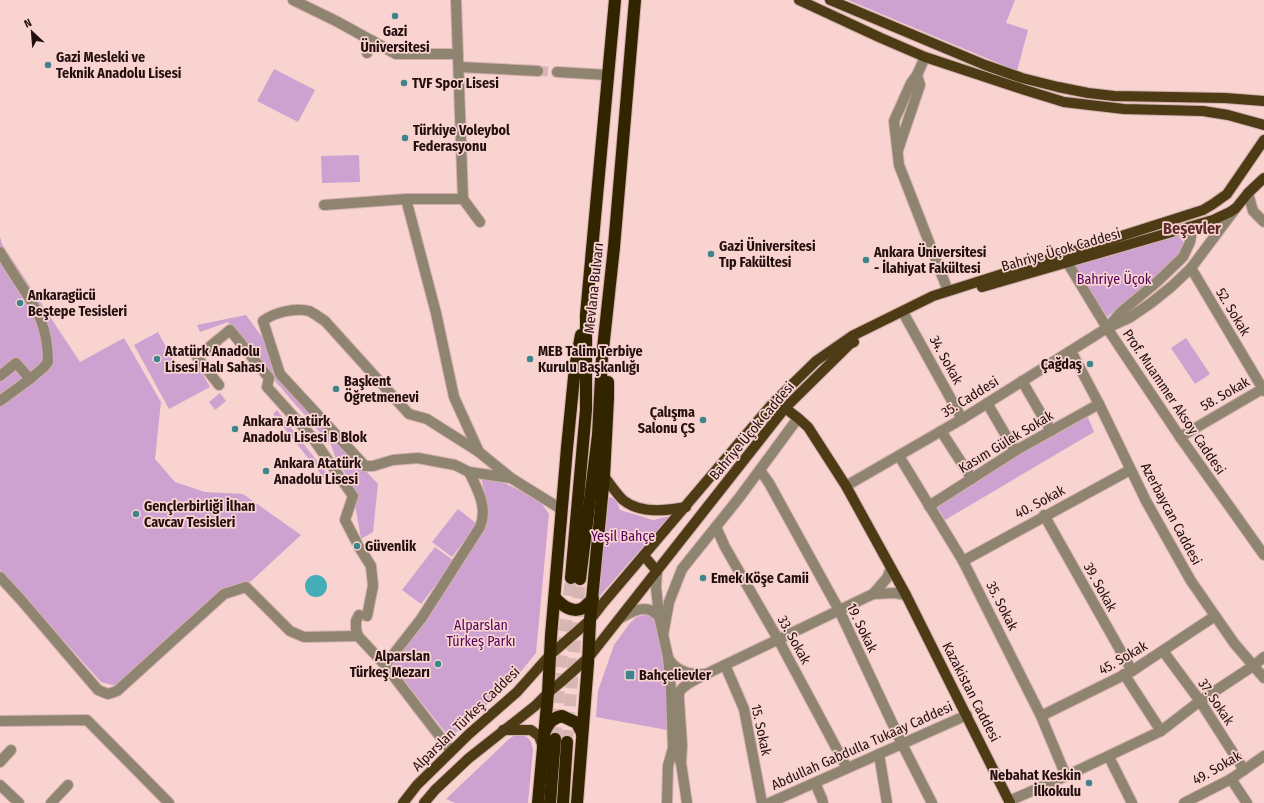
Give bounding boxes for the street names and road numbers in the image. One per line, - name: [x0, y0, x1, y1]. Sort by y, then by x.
- street label: Bahriye Üçok Caddesi: [999, 224, 1123, 275]
- street label: Mevlana Bulvarı: [581, 242, 607, 334]
- street label: 52. Sokak: [1212, 285, 1254, 339]
- street label: Prof. Muammer Aksoy Caddesi: [1119, 326, 1229, 478]
- street label: 34. Sokak: [926, 333, 967, 388]
- street label: 35. Caddesi: [938, 373, 1002, 421]
- street label: 58. Sokak: [1197, 373, 1253, 415]
- street label: Bahriye Üçok Caddesi: [705, 378, 798, 484]
- street label: Kasım Gülek Sokak: [956, 407, 1057, 477]
- street label: Azerbaycan Caddesi: [1137, 460, 1205, 568]
- street label: 40. Sokak: [1012, 482, 1068, 522]
- street label: 39. Sokak: [1080, 560, 1121, 615]
- street label: 35. Sokak: [982, 579, 1022, 634]
- street label: 19. Sokak: [843, 601, 881, 656]
- street label: 33. Sokak: [774, 613, 814, 668]
- street label: 45. Sokak: [1096, 637, 1151, 679]
- street label: Kazakistan Caddesi: [939, 639, 1003, 745]
- street label: Alparslan Türkeş Caddesi: [409, 663, 523, 775]
- street label: 37. Sokak: [1194, 676, 1238, 729]
- street label: Abdullah Gabdulla Tukaay Caddesi: [769, 698, 955, 794]
- street label: 15. Sokak: [747, 703, 775, 758]
- street label: 49. Sokak: [1190, 747, 1245, 789]

